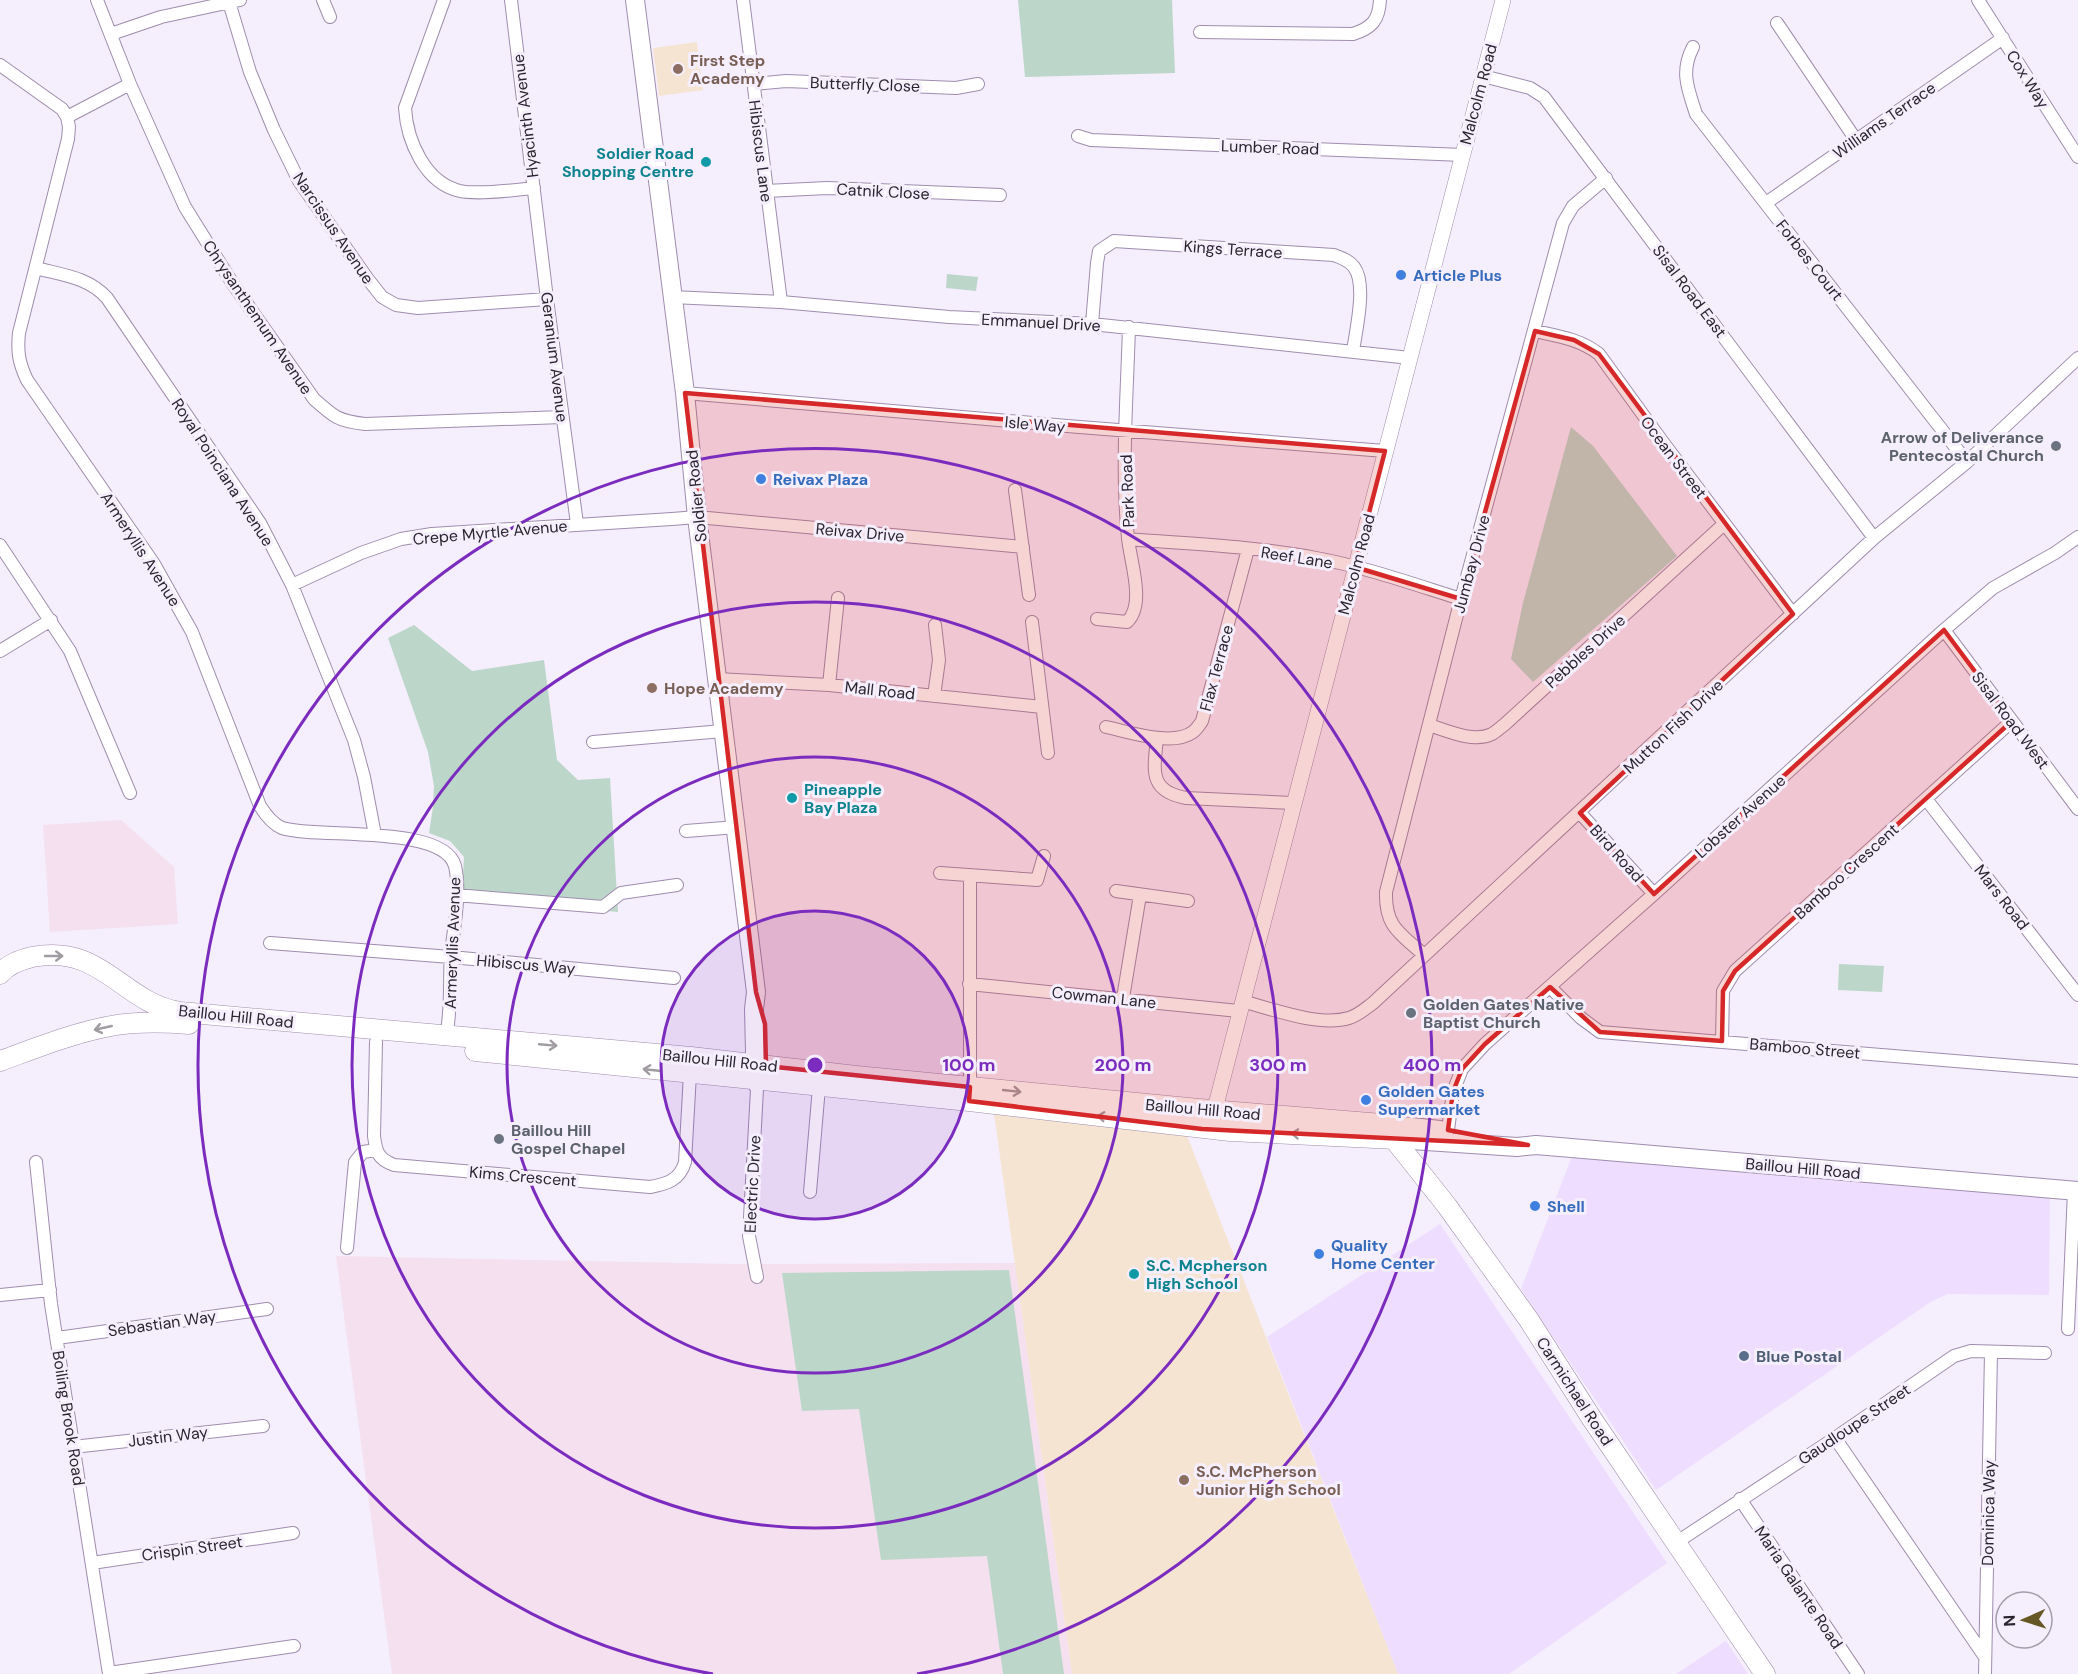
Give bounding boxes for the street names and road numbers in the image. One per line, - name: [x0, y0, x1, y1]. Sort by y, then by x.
- street label: Malcolm Road: [1455, 41, 1502, 147]
- street label: Cox Way: [2001, 46, 2054, 112]
- street label: Hyacinth Avenue: [508, 53, 543, 179]
- street label: Butterfly Close: [810, 72, 920, 97]
- street label: Williams Terrace: [1829, 77, 1940, 164]
- street label: Hibiscus Lane: [744, 99, 777, 203]
- street label: Lumber Road: [1220, 135, 1320, 160]
- street label: Narcissus Avenue: [288, 168, 379, 288]
- street label: Catnik Close: [836, 179, 930, 204]
- street label: Forbes Court: [1771, 215, 1848, 305]
- street label: Chrysanthemum Avenue: [198, 236, 317, 399]
- street label: Kings Terrace: [1183, 236, 1283, 263]
- street label: Sisal Road East: [1648, 241, 1731, 342]
- street label: Geranium Avenue: [536, 291, 573, 423]
- street label: Emmanuel Drive: [981, 309, 1101, 336]
- street label: Royal Poinciana Avenue: [167, 394, 278, 550]
- street label: Isle Way: [1004, 411, 1066, 438]
- street label: Ocean Street: [1636, 412, 1712, 503]
- street label: Soldier Road: [681, 449, 712, 543]
- street label: Park Road: [1116, 454, 1139, 528]
- street label: Armeryllis Avenue: [96, 488, 185, 610]
- street label: Malcolm Road: [1333, 511, 1380, 617]
- street label: Jumbay Drive: [1448, 513, 1495, 616]
- street label: Crepe Myrtle Avenue: [412, 515, 568, 550]
- street label: Reivax Drive: [815, 518, 905, 547]
- street label: Reef Lane: [1260, 541, 1334, 574]
- street label: Pebbles Drive: [1541, 610, 1630, 693]
- street label: Flax Terrace: [1195, 623, 1238, 714]
- street label: Sisal Road West: [1967, 667, 2054, 773]
- street label: Mutton Fish Drive: [1619, 674, 1728, 778]
- street label: Mall Road: [844, 676, 916, 705]
- street label: Lobster Avenue: [1691, 770, 1790, 863]
- street label: Bamboo Crescent: [1790, 819, 1903, 924]
- street label: Bird Road: [1585, 820, 1648, 887]
- street label: Mars Road: [1969, 860, 2034, 934]
- street label: Armeryllis Avenue: [440, 877, 465, 1010]
- street label: Hibiscus Way: [476, 950, 576, 979]
- street label: Cowman Lane: [1051, 982, 1157, 1013]
- street label: Baillou Hill Road: [177, 1000, 295, 1033]
- street label: Bamboo Street: [1749, 1033, 1861, 1064]
- street label: Baillou Hill Road: [661, 1044, 779, 1077]
- street label: Baillou Hill Road: [1144, 1094, 1261, 1125]
- street label: Electric Drive: [739, 1135, 766, 1233]
- street label: Baillou Hill Road: [1744, 1153, 1861, 1184]
- street label: Kims Crescent: [468, 1161, 577, 1192]
- street label: Sebastian Way: [107, 1305, 218, 1341]
- street label: Carmichael Road: [1532, 1333, 1618, 1450]
- street label: Boiling Brook Road: [47, 1349, 90, 1487]
- street label: Gaudloupe Street: [1794, 1379, 1914, 1470]
- street label: Justin Way: [127, 1421, 209, 1452]
- street label: Dominica Way: [1977, 1460, 2000, 1566]
- street label: Maria Galante Road: [1750, 1522, 1847, 1653]
- street label: Crispin Street: [140, 1531, 244, 1566]

